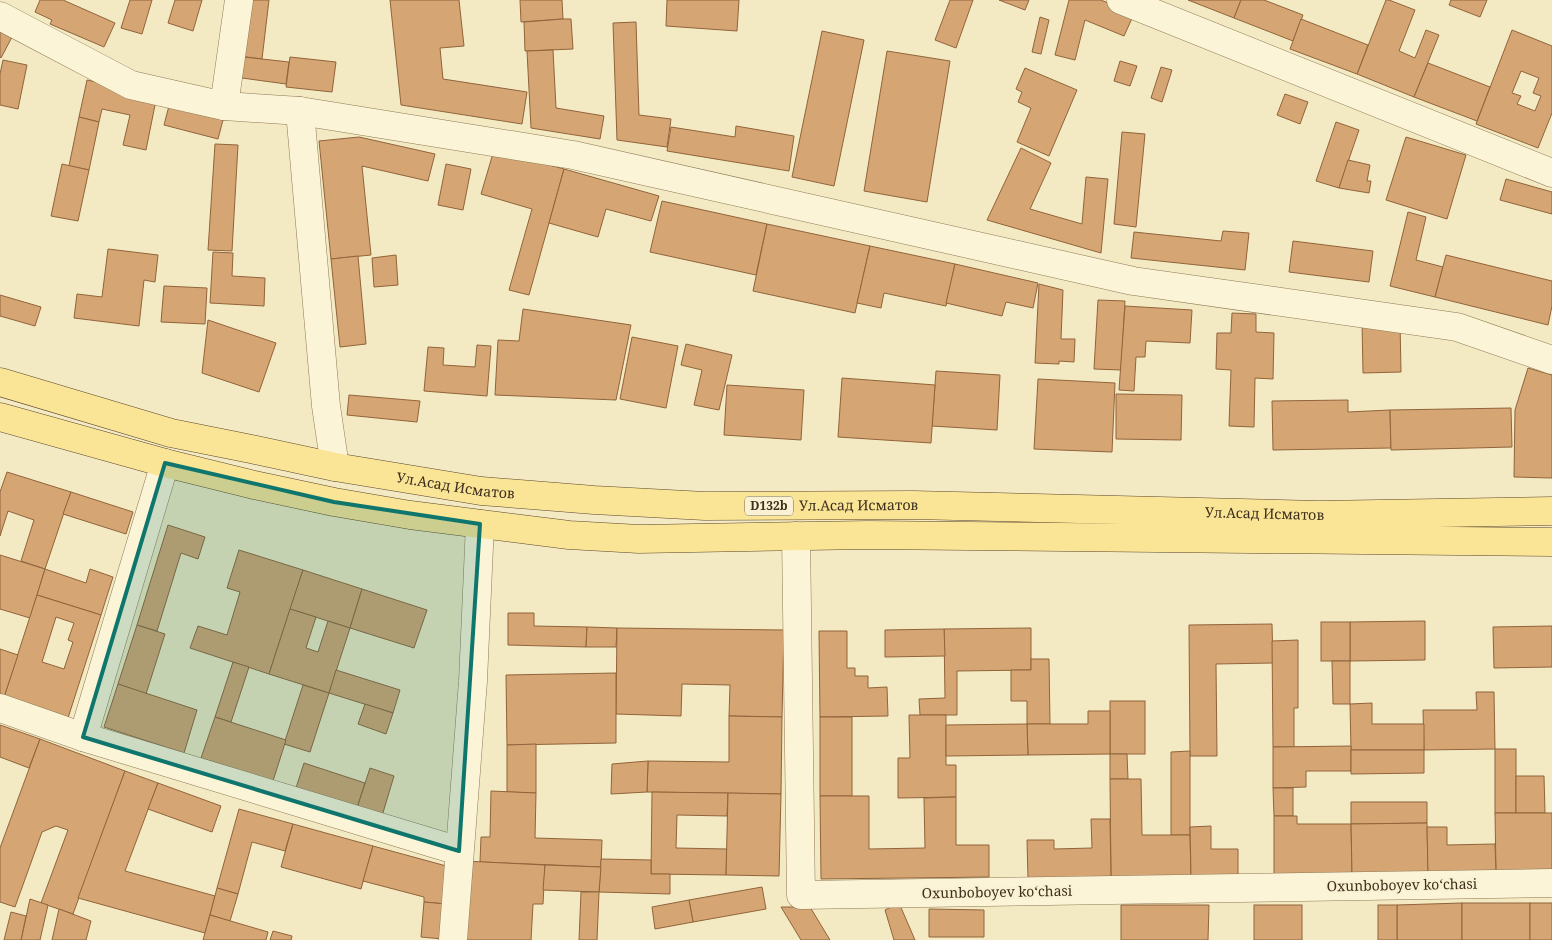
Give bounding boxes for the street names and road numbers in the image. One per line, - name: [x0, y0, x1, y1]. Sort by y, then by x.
- street label: Ул.Асад Исматов: [395, 467, 516, 503]
- street label: Ул.Асад Исматов: [799, 495, 919, 515]
- road number: D132b: [745, 496, 793, 516]
- street label: Ул.Асад Исматов: [1205, 502, 1324, 524]
- street label: Oxunboboyev koʻchasi: [1327, 874, 1478, 895]
- street label: Oxunboboyev koʻchasi: [922, 881, 1073, 902]

